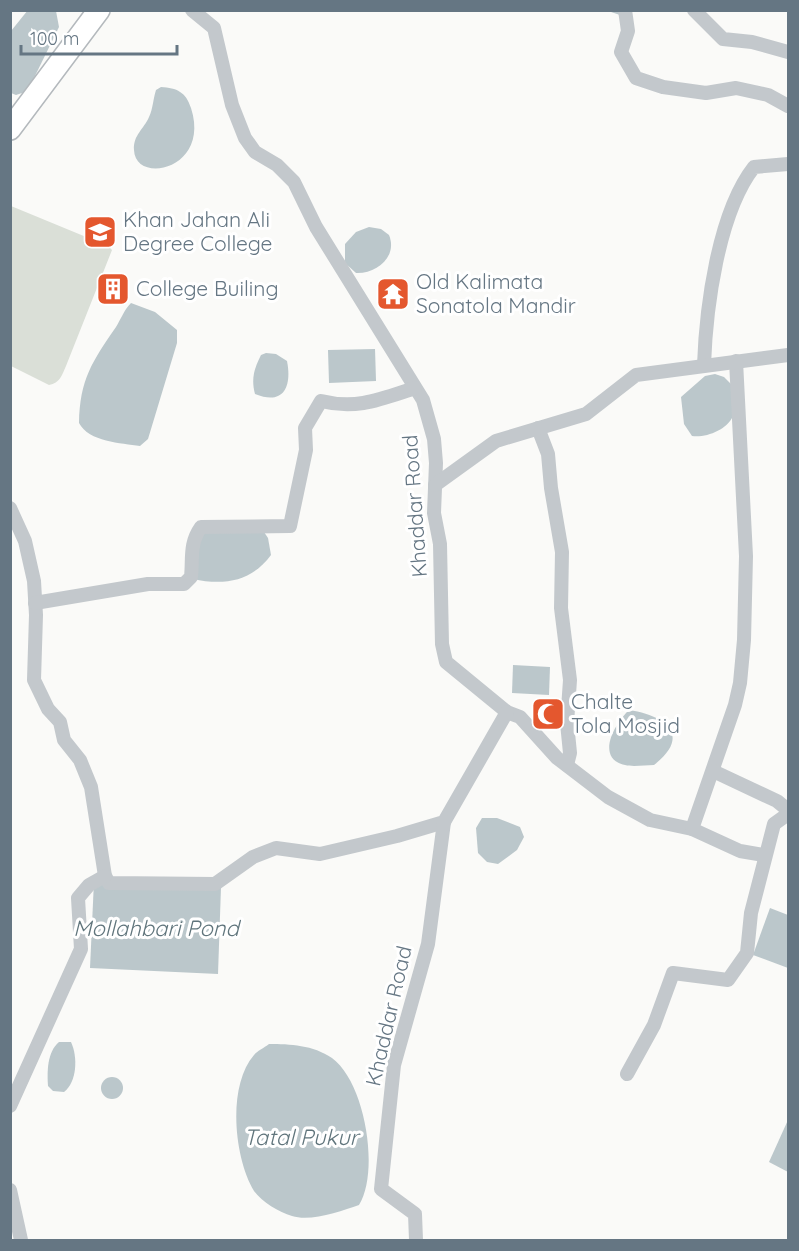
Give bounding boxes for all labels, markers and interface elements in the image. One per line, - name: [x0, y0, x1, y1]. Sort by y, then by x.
- scale bar: [21, 18, 177, 56]
- text: 100 m: [30, 27, 79, 50]
- place label: Khan Jahan Ali Degree College: [123, 206, 272, 256]
- school or university icon: Khan Jahan Ali Degree College: [82, 214, 118, 250]
- place label: Old Kalimata Sonatola Mandir: [416, 268, 576, 318]
- building icon: College Builing: [95, 271, 131, 307]
- place label: College Builing: [136, 275, 279, 301]
- temple icon: Old Kalimata Sonatola Mandir: [375, 276, 411, 312]
- street label: Khaddar Road: [396, 434, 432, 578]
- place label: Chalte Tola Mosjid: [571, 688, 680, 738]
- mosque icon: Chalte Tola Mosjid: [530, 696, 566, 732]
- water label: Mollahbari Pond: [73, 914, 241, 942]
- street label: Khaddar Road: [359, 943, 417, 1088]
- water label: Tatal Pukur: [244, 1123, 361, 1151]

